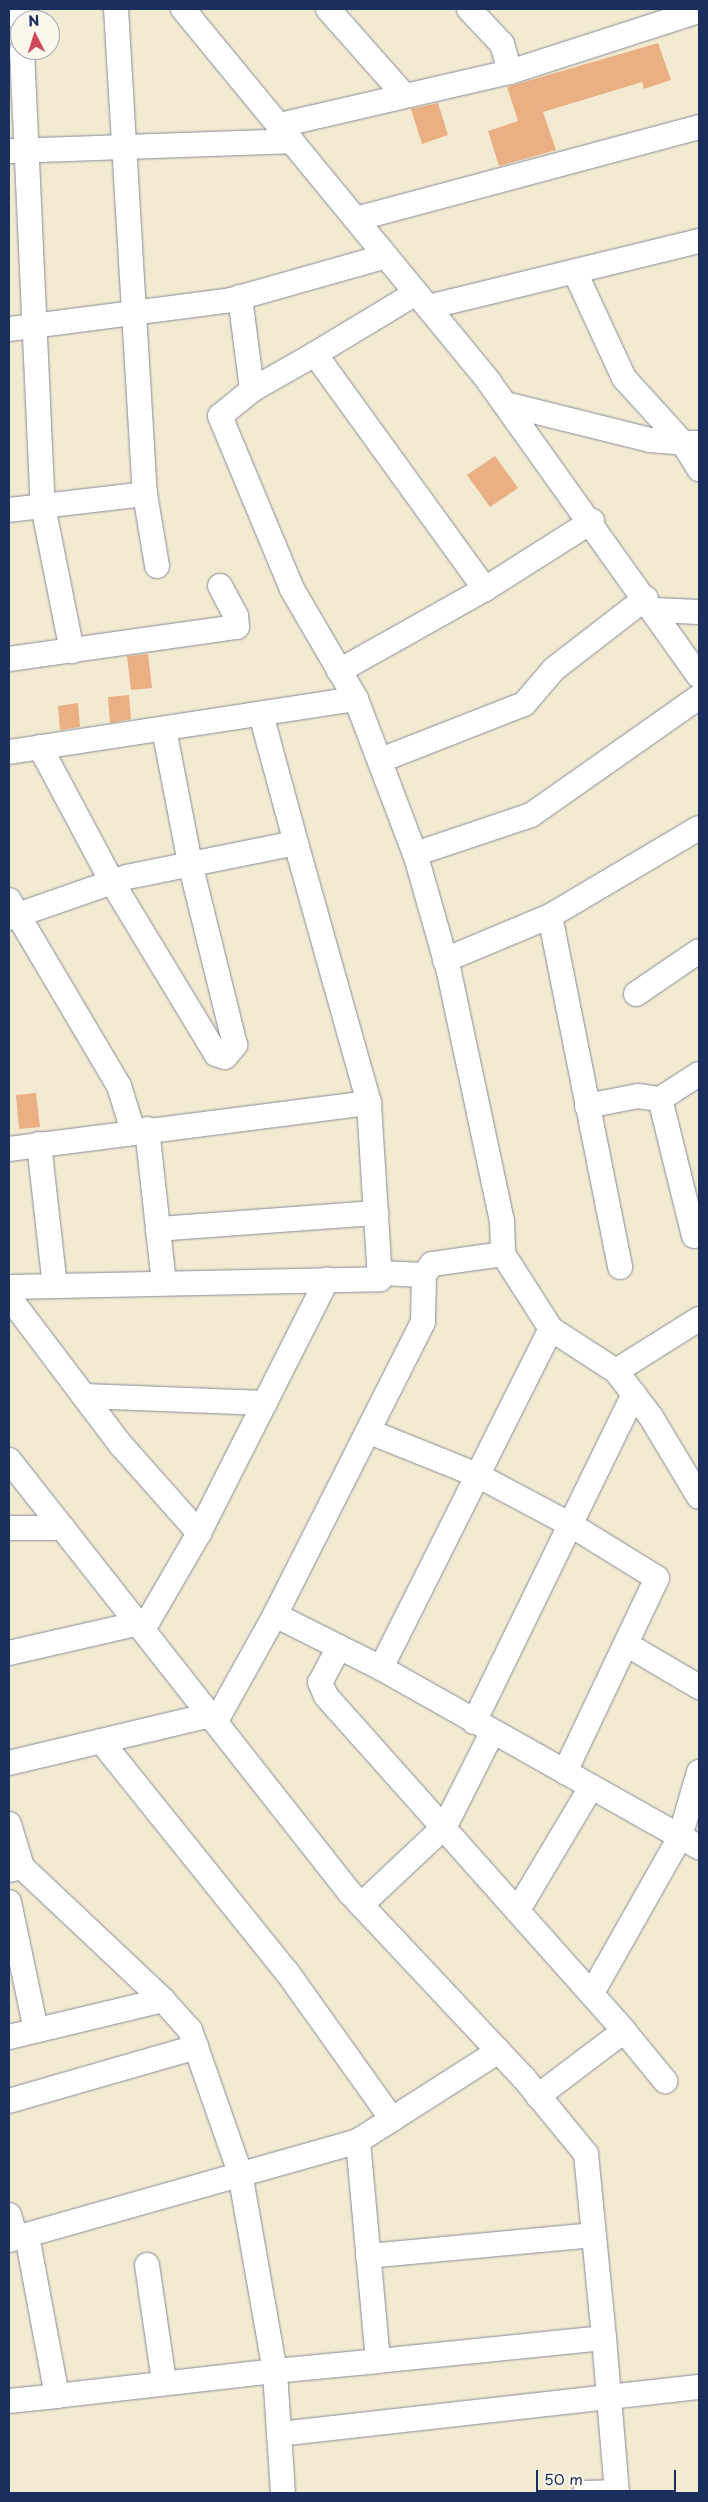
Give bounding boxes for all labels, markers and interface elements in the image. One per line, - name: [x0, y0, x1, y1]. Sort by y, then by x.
- north arrow: [10, 10, 60, 60]
- text: N: [27, 10, 40, 31]
- scale bar: [538, 2460, 678, 2492]
- text: 50 m: [544, 2467, 583, 2490]

